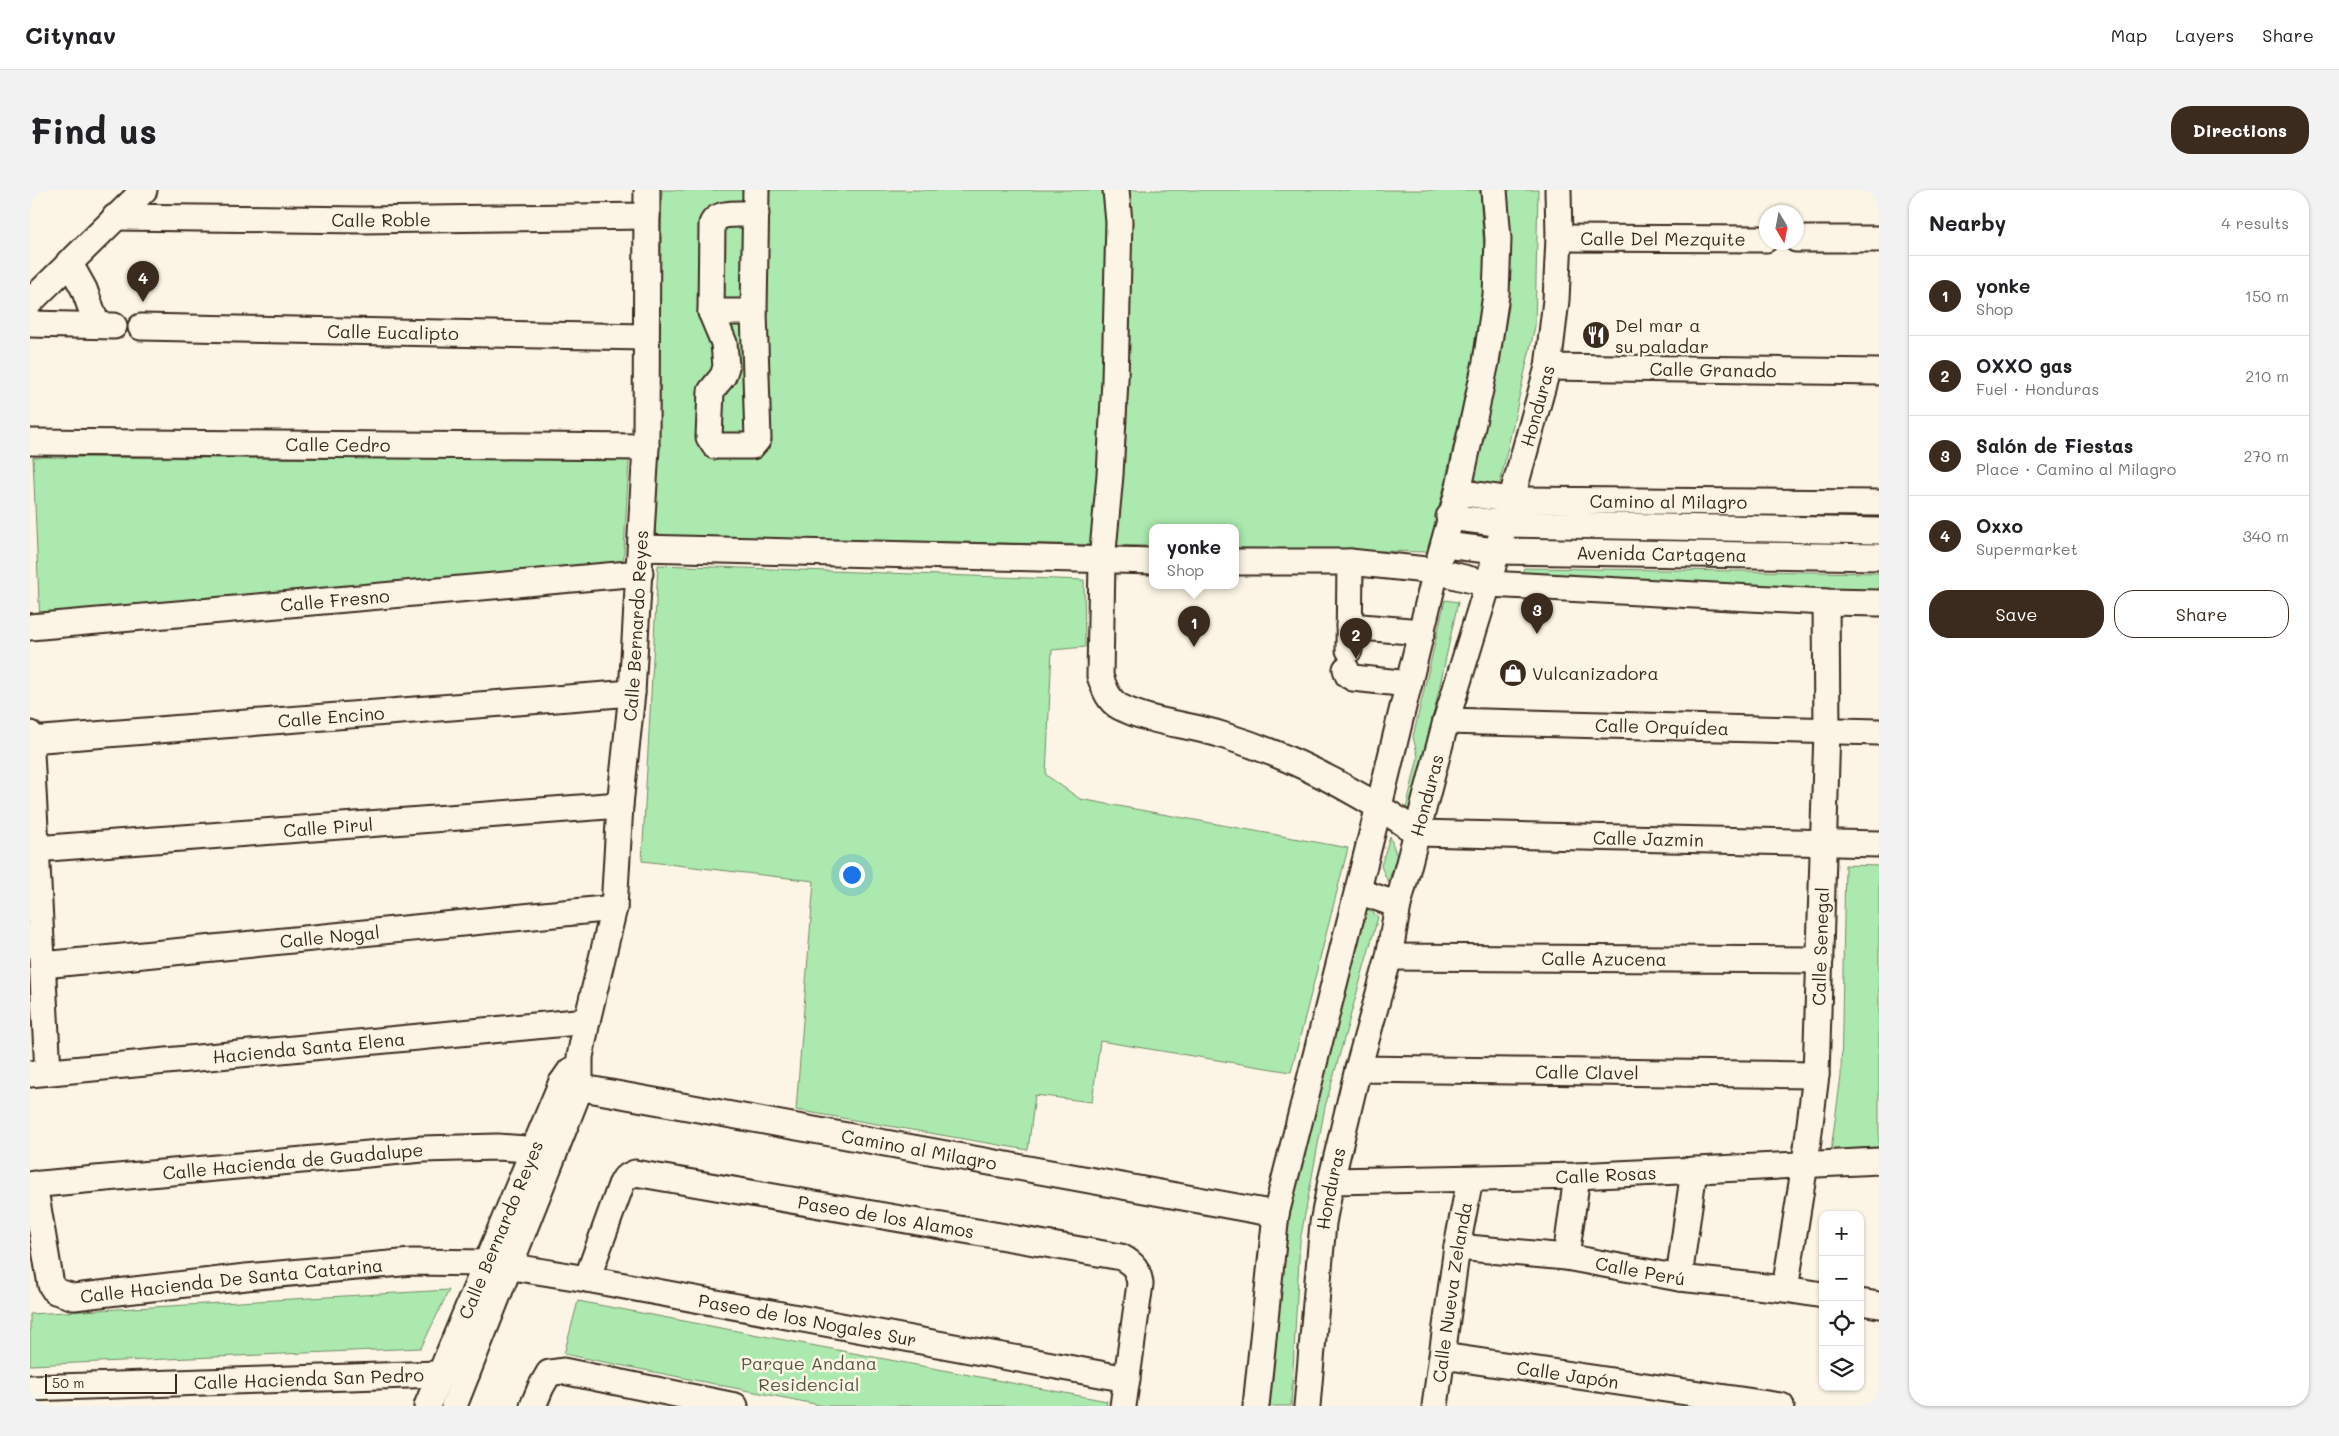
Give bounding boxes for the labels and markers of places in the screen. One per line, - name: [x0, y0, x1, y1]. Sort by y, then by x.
- pin: 4: [127, 261, 159, 302]
- place label: Del mar a su paladar: [1615, 313, 1709, 358]
- restaurant icon: Del mar a su paladar: [1581, 320, 1611, 350]
- pin: 3: [1521, 593, 1553, 634]
- pin: 1: [1178, 606, 1210, 647]
- pin: 2: [1340, 618, 1372, 659]
- shop icon: Vulcanizadora: [1498, 658, 1528, 688]
- place label: Vulcanizadora: [1532, 661, 1659, 685]

